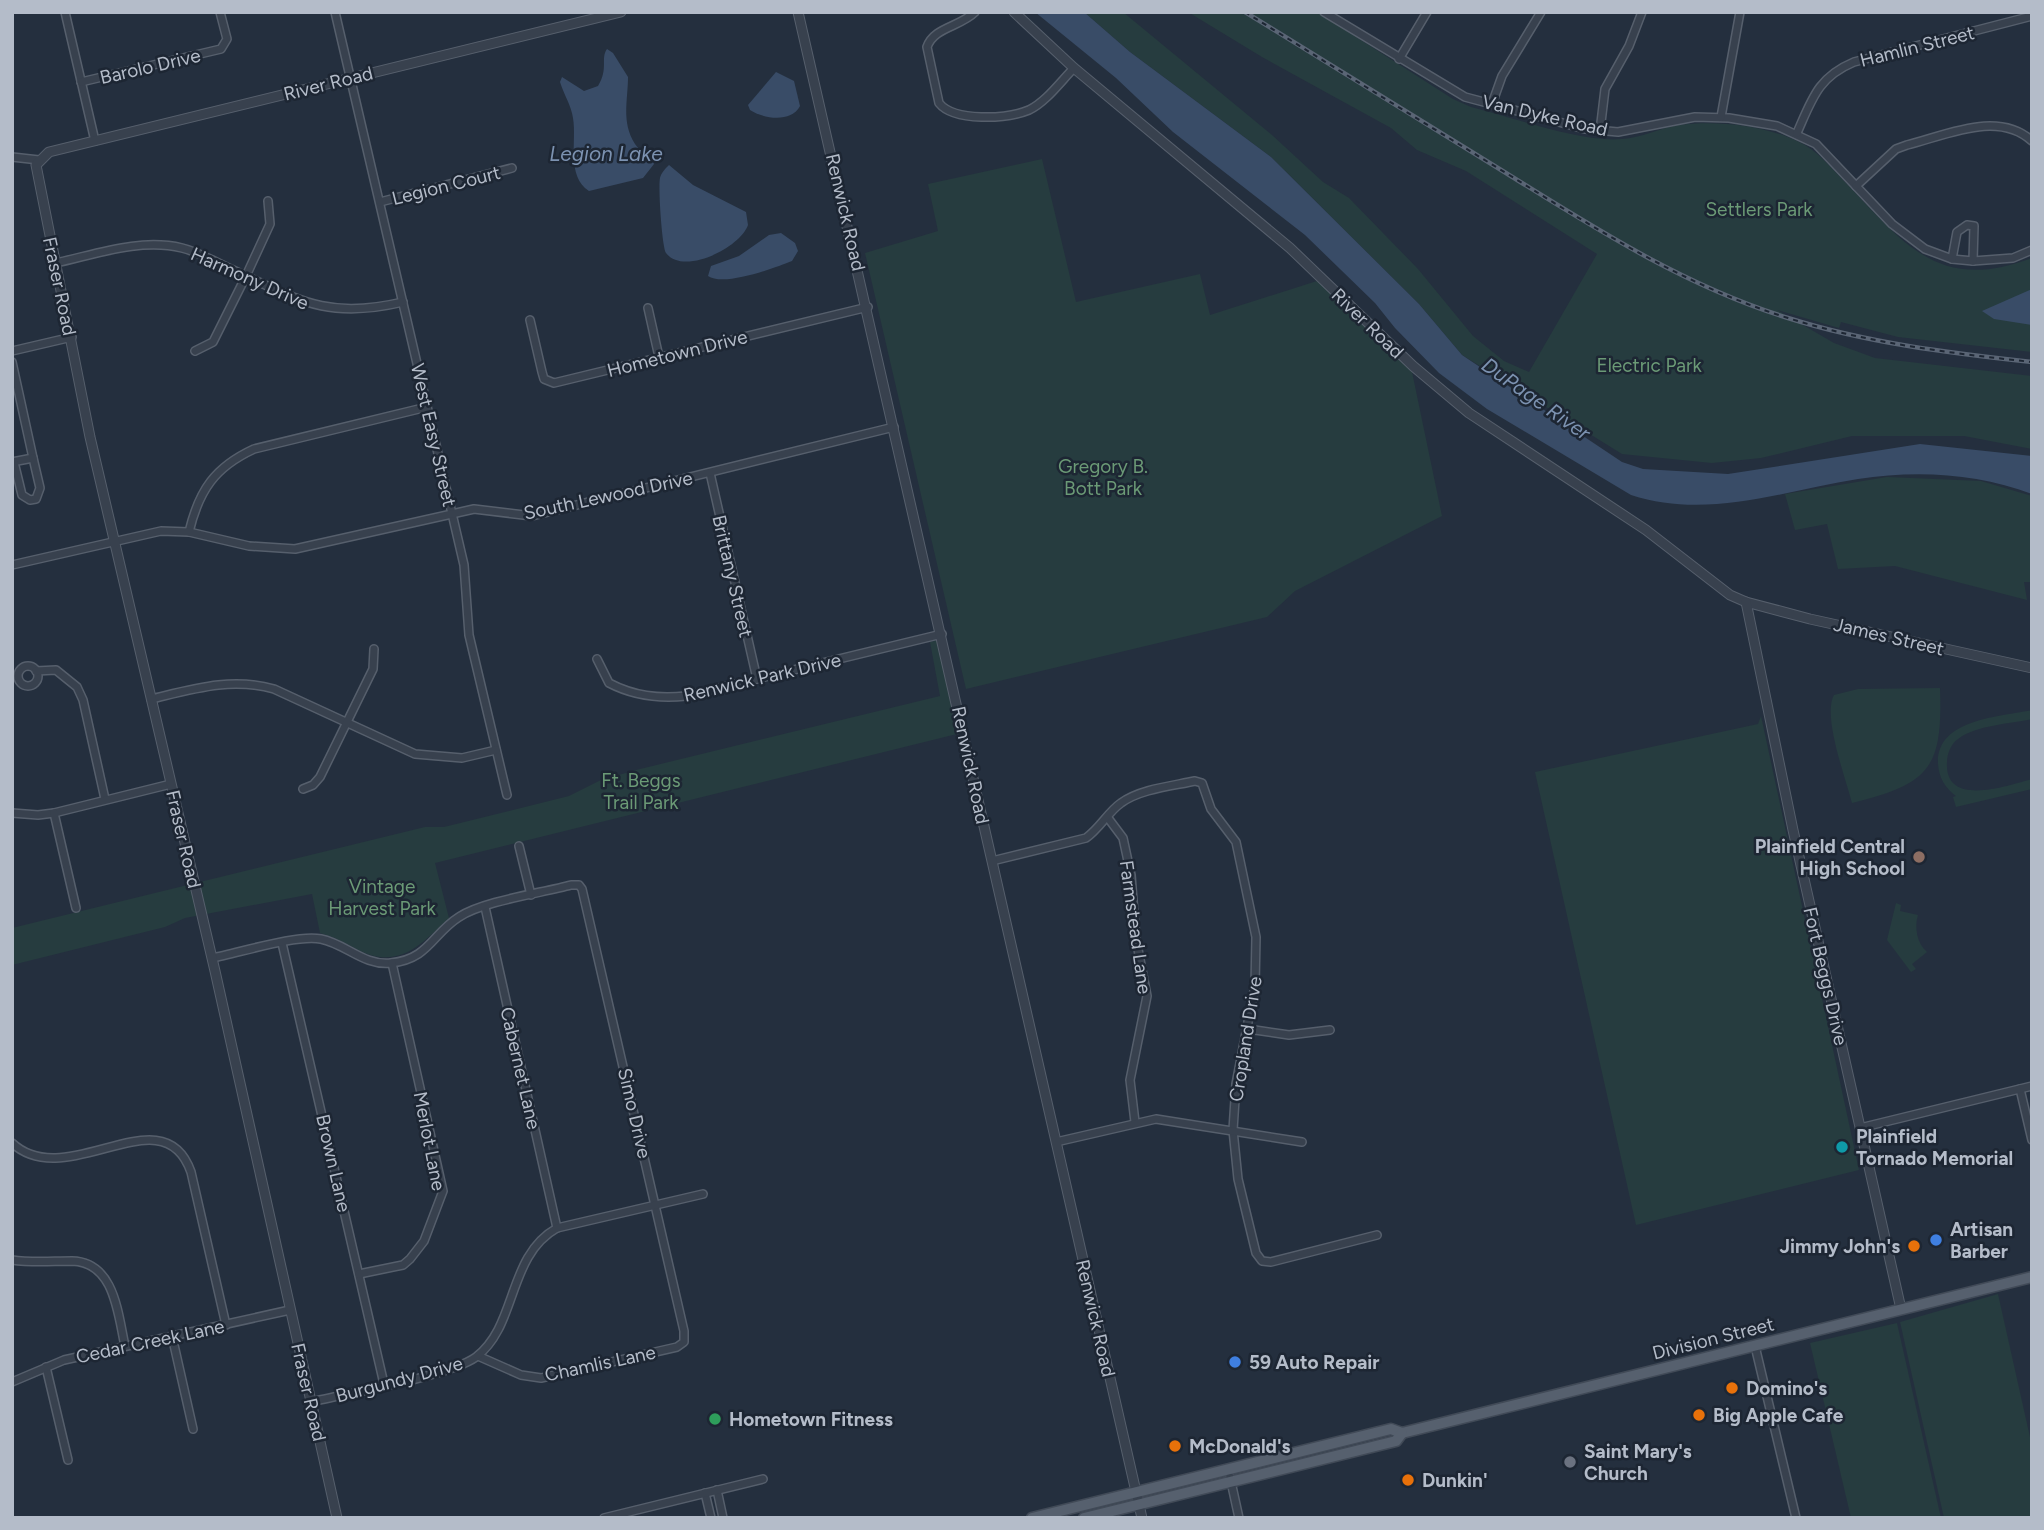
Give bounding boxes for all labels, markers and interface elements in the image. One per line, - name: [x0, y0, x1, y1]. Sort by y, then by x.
- street label: Hamlin Street: [1857, 21, 1977, 72]
- street label: Barolo Drive: [98, 44, 203, 89]
- street label: River Road: [281, 61, 375, 106]
- street label: Van Dyke Road: [1480, 90, 1610, 141]
- water label: Legion Lake: [549, 141, 663, 166]
- street label: Renwick Road: [821, 151, 870, 273]
- street label: Legion Court: [389, 161, 503, 210]
- park label: Settlers Park: [1705, 198, 1813, 221]
- street label: Fraser Road: [38, 235, 81, 338]
- street label: Harmony Drive: [187, 242, 312, 315]
- street label: River Road: [1327, 283, 1408, 363]
- street label: Hometown Drive: [605, 325, 750, 382]
- water label: DuPage River: [1477, 352, 1596, 446]
- park label: Electric Park: [1596, 354, 1702, 377]
- street label: West Easy Street: [406, 361, 461, 509]
- park label: Gregory B. Bott Park: [1058, 455, 1148, 500]
- street label: South Lewood Drive: [521, 466, 695, 525]
- street label: Brittany Street: [707, 513, 758, 639]
- street label: James Street: [1831, 613, 1946, 660]
- street label: Renwick Park Drive: [681, 648, 843, 707]
- street label: Renwick Road: [947, 704, 994, 826]
- park label: Ft. Beggs Trail Park: [601, 769, 681, 814]
- street label: Fraser Road: [161, 788, 206, 891]
- place label: Plainfield Central High School: [1755, 835, 1905, 880]
- marker: Plainfield Central High School: [1911, 849, 1927, 865]
- street label: Farmstead Lane: [1115, 859, 1156, 995]
- park label: Vintage Harvest Park: [328, 875, 436, 920]
- street label: Fort Beggs Drive: [1798, 905, 1853, 1048]
- street label: Cropland Drive: [1224, 975, 1267, 1103]
- street label: Cabernet Lane: [495, 1005, 546, 1131]
- street label: Simo Drive: [613, 1066, 656, 1160]
- street label: Merlot Lane: [409, 1090, 450, 1193]
- street label: Brown Lane: [311, 1112, 356, 1214]
- place label: Plainfield Tornado Memorial: [1856, 1125, 2013, 1170]
- marker: Plainfield Tornado Memorial: [1834, 1139, 1850, 1155]
- place label: Artisan Barber: [1950, 1218, 2013, 1263]
- marker: Artisan Barber: [1928, 1232, 1944, 1248]
- place label: Jimmy John's: [1780, 1235, 1900, 1258]
- marker: Jimmy John's: [1906, 1238, 1922, 1254]
- street label: Renwick Road: [1071, 1257, 1120, 1379]
- street label: Division Street: [1650, 1312, 1776, 1365]
- street label: Cedar Creek Lane: [74, 1315, 227, 1368]
- street label: Fraser Road: [286, 1341, 331, 1444]
- street label: Chamlis Lane: [543, 1341, 658, 1386]
- street label: Burgundy Drive: [333, 1351, 465, 1408]
- place label: 59 Auto Repair: [1249, 1351, 1379, 1374]
- marker: 59 Auto Repair: [1227, 1354, 1243, 1370]
- place label: Domino's: [1746, 1377, 1827, 1400]
- marker: Domino's: [1724, 1380, 1740, 1396]
- place label: Big Apple Cafe: [1713, 1404, 1844, 1427]
- marker: Big Apple Cafe: [1691, 1407, 1707, 1423]
- place label: Hometown Fitness: [729, 1408, 893, 1431]
- marker: Hometown Fitness: [707, 1411, 723, 1427]
- place label: McDonald's: [1189, 1435, 1291, 1458]
- marker: McDonald's: [1167, 1438, 1183, 1454]
- place label: Saint Mary's Church: [1584, 1440, 1692, 1485]
- marker: Saint Mary's Church: [1562, 1454, 1578, 1470]
- place label: Dunkin': [1422, 1469, 1488, 1492]
- marker: Dunkin': [1400, 1472, 1416, 1488]

